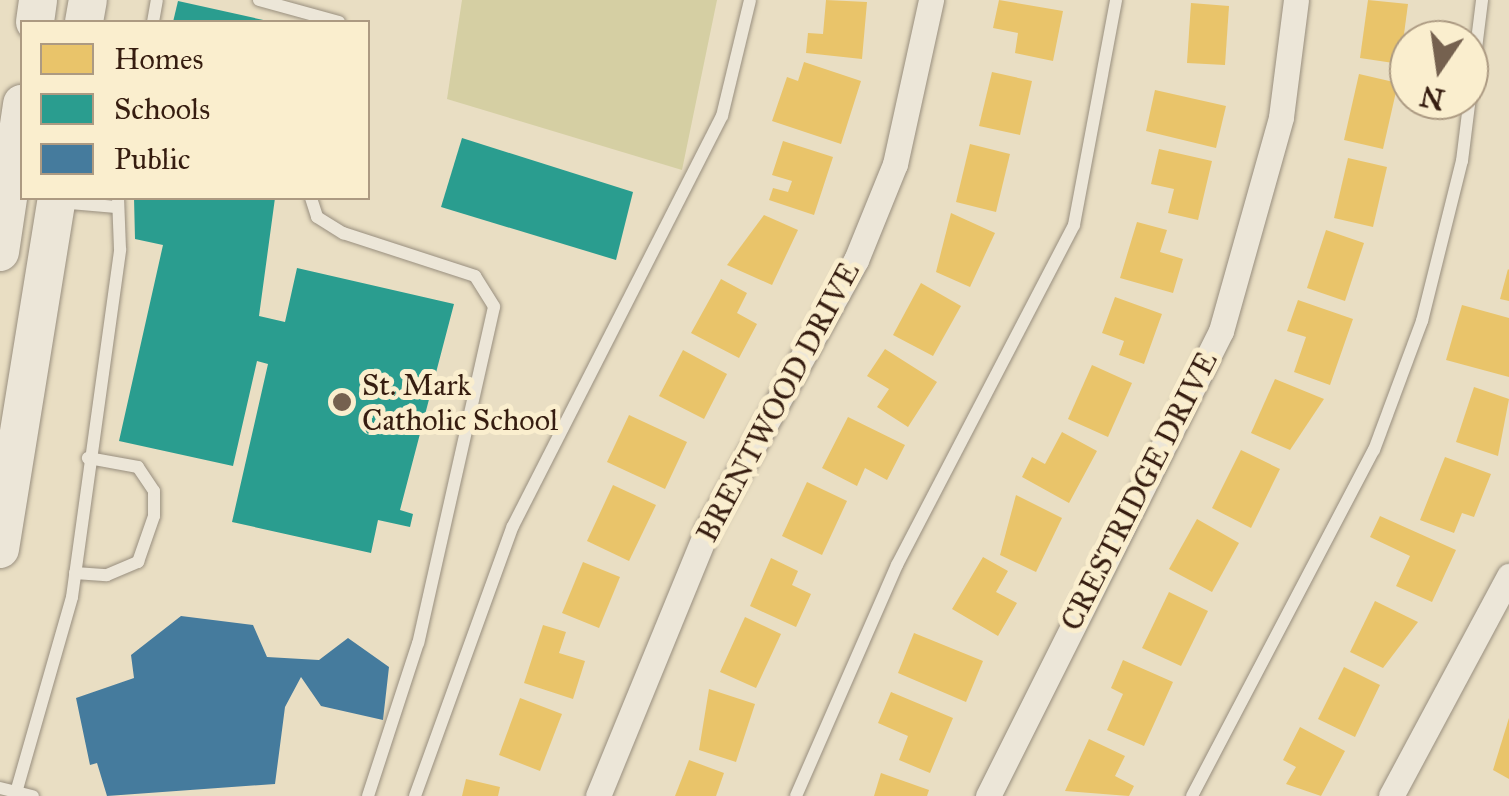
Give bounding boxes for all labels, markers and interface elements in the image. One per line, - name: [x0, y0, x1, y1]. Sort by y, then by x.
- legend: [20, 20, 370, 200]
- north arrow: [1389, 20, 1489, 120]
- text: Homes: [114, 41, 203, 77]
- text: N: [1417, 78, 1448, 117]
- text: Schools: [114, 91, 210, 127]
- text: Public: [114, 141, 190, 177]
- street label: BRENTWOOD DRIVE: [689, 256, 867, 548]
- street label: CRESTRIDGE DRIVE: [1053, 346, 1225, 636]
- place label: St. Mark Catholic School: [362, 367, 558, 438]
- marker: St. Mark Catholic School: [331, 391, 353, 413]

